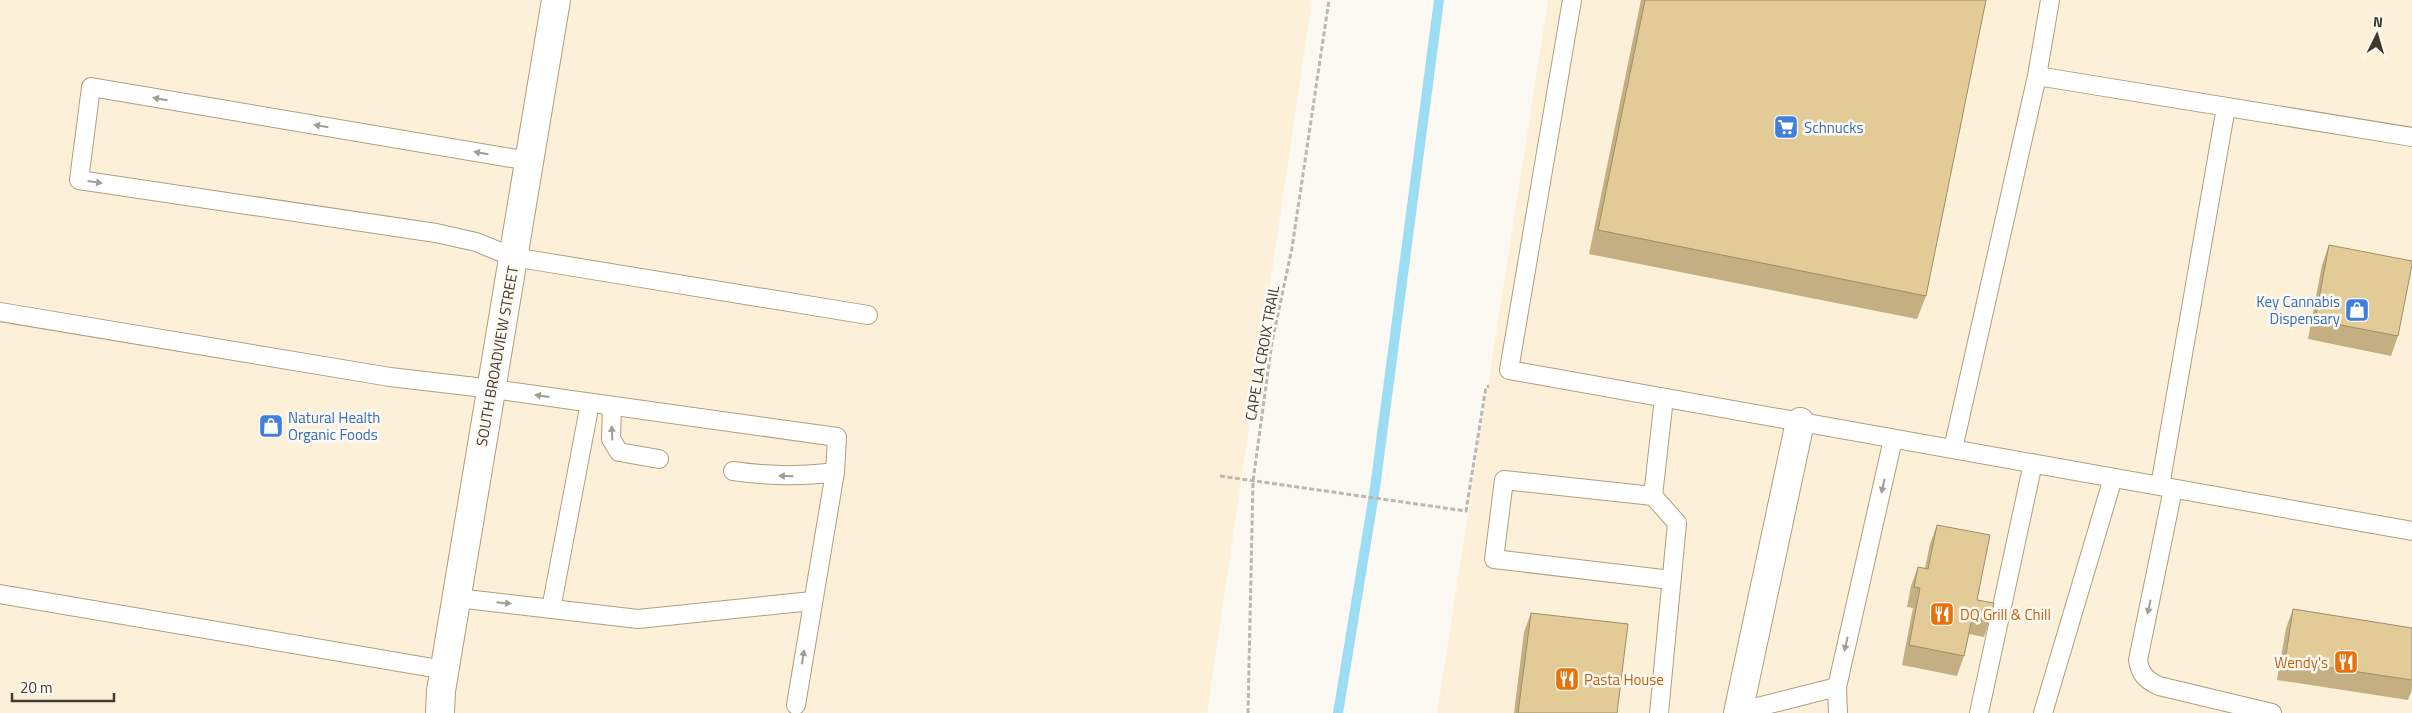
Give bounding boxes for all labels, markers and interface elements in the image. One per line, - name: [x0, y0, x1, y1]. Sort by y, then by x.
- north arrow: [2352, 10, 2402, 60]
- text: N: [2372, 11, 2384, 32]
- one-way arrow: [152, 94, 168, 102]
- supermarket icon: Schnucks: [1773, 114, 1799, 140]
- place label: Schnucks: [1804, 116, 1863, 139]
- one-way arrow: [312, 121, 328, 129]
- one-way arrow: [473, 148, 489, 156]
- one-way arrow: [87, 178, 103, 186]
- street label: SOUTH BROADVIEW STREET: [470, 264, 524, 448]
- street label: CAPE LA CROIX TRAIL: [1239, 284, 1285, 422]
- place label: Key Cannabis Dispensary: [2256, 290, 2340, 330]
- shop icon: Key Cannabis Dispensary: [2344, 297, 2370, 323]
- one-way arrow: [533, 392, 549, 400]
- place label: Natural Health Organic Foods: [288, 406, 380, 446]
- shop icon: Natural Health Organic Foods: [258, 413, 284, 439]
- one-way arrow: [608, 424, 616, 440]
- one-way arrow: [778, 472, 794, 480]
- one-way arrow: [1879, 479, 1887, 494]
- one-way arrow: [2145, 599, 2153, 614]
- one-way arrow: [496, 600, 512, 608]
- restaurant icon: DQ Grill & Chill: [1929, 601, 1955, 627]
- place label: DQ Grill & Chill: [1960, 603, 2051, 626]
- one-way arrow: [1842, 637, 1850, 652]
- one-way arrow: [799, 649, 807, 665]
- restaurant icon: Wendy's: [2333, 649, 2359, 675]
- place label: Wendy's: [2274, 651, 2328, 674]
- restaurant icon: Pasta House: [1554, 666, 1580, 692]
- place label: Pasta House: [1584, 668, 1664, 691]
- scale bar: [12, 670, 115, 702]
- text: 20 m: [20, 676, 53, 699]

